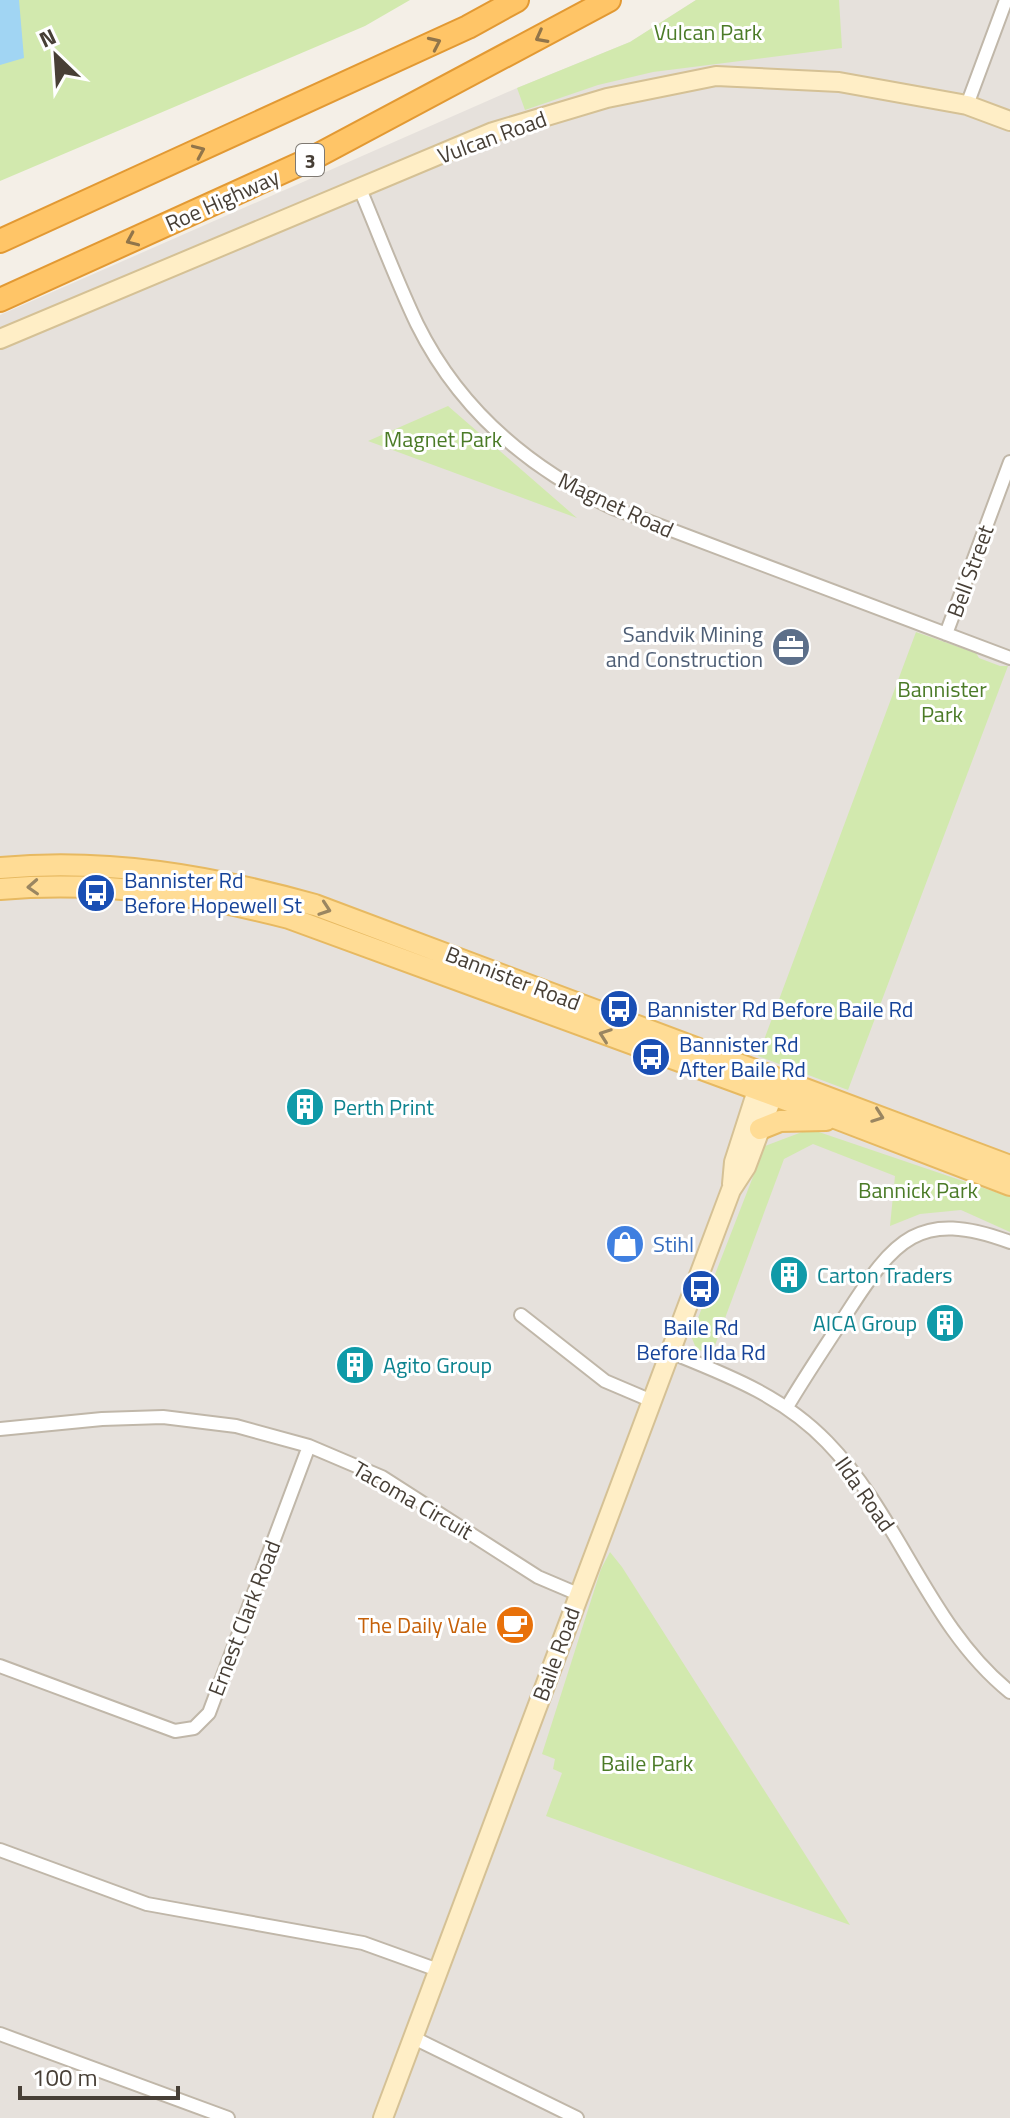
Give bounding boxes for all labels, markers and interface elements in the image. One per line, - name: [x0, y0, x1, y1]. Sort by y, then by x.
- park label: Vulcan Park: [654, 15, 763, 49]
- north arrow: [16, 16, 96, 96]
- text: N: [33, 19, 62, 57]
- one-way arrow: [534, 28, 549, 43]
- one-way arrow: [426, 37, 441, 53]
- street label: Vulcan Road: [433, 102, 551, 172]
- road number: 3: [296, 144, 324, 176]
- one-way arrow: [190, 145, 205, 161]
- street label: Roe Highway: [159, 160, 285, 240]
- one-way arrow: [126, 230, 141, 246]
- park label: Magnet Park: [384, 422, 503, 456]
- street label: Magnet Road: [553, 463, 679, 547]
- street label: Bell Street: [938, 520, 1003, 622]
- place label: Sandvik Mining and Construction: [606, 617, 763, 676]
- office icon: Sandvik Mining and Construction: [770, 626, 812, 668]
- park label: Bannister Park: [897, 672, 987, 731]
- place label: Bannister Rd Before Hopewell St: [124, 863, 302, 922]
- bus stop icon: Bannister Rd Before Hopewell St: [75, 872, 117, 914]
- one-way arrow: [26, 878, 39, 895]
- one-way arrow: [317, 899, 331, 915]
- street label: Bannister Road: [441, 937, 585, 1019]
- bus stop icon: Bannister Rd Before Baile Rd: [598, 988, 640, 1030]
- place label: Bannister Rd Before Baile Rd: [647, 992, 914, 1026]
- place label: Bannister Rd After Baile Rd: [679, 1027, 806, 1086]
- one-way arrow: [599, 1028, 613, 1045]
- bus stop icon: Bannister Rd After Baile Rd: [630, 1036, 672, 1078]
- building icon: Perth Print: [284, 1086, 326, 1128]
- place label: Perth Print: [333, 1090, 434, 1124]
- one-way arrow: [870, 1107, 884, 1123]
- park label: Bannick Park: [858, 1173, 979, 1207]
- shop icon: Stihl: [604, 1223, 646, 1265]
- place label: Stihl: [653, 1227, 694, 1261]
- building icon: Carton Traders: [768, 1254, 810, 1296]
- place label: Carton Traders: [817, 1258, 953, 1292]
- bus stop icon: Baile Rd Before Ilda Rd: [680, 1268, 722, 1310]
- building icon: AICA Group: [924, 1302, 966, 1344]
- place label: AICA Group: [813, 1306, 917, 1340]
- place label: Baile Rd Before Ilda Rd: [636, 1310, 766, 1369]
- building icon: Agito Group: [334, 1344, 376, 1386]
- place label: Agito Group: [383, 1348, 492, 1382]
- street label: Ilda Road: [827, 1449, 903, 1539]
- street label: Tacoma Circuit: [346, 1452, 480, 1548]
- street label: Ernest Clark Road: [199, 1535, 289, 1701]
- street label: Baile Road: [523, 1602, 589, 1706]
- cafe icon: The Daily Vale: [494, 1604, 536, 1646]
- place label: The Daily Vale: [358, 1608, 487, 1642]
- park label: Baile Park: [601, 1746, 694, 1780]
- scale bar: [20, 2050, 178, 2100]
- text: 100 m: [32, 2059, 98, 2095]

